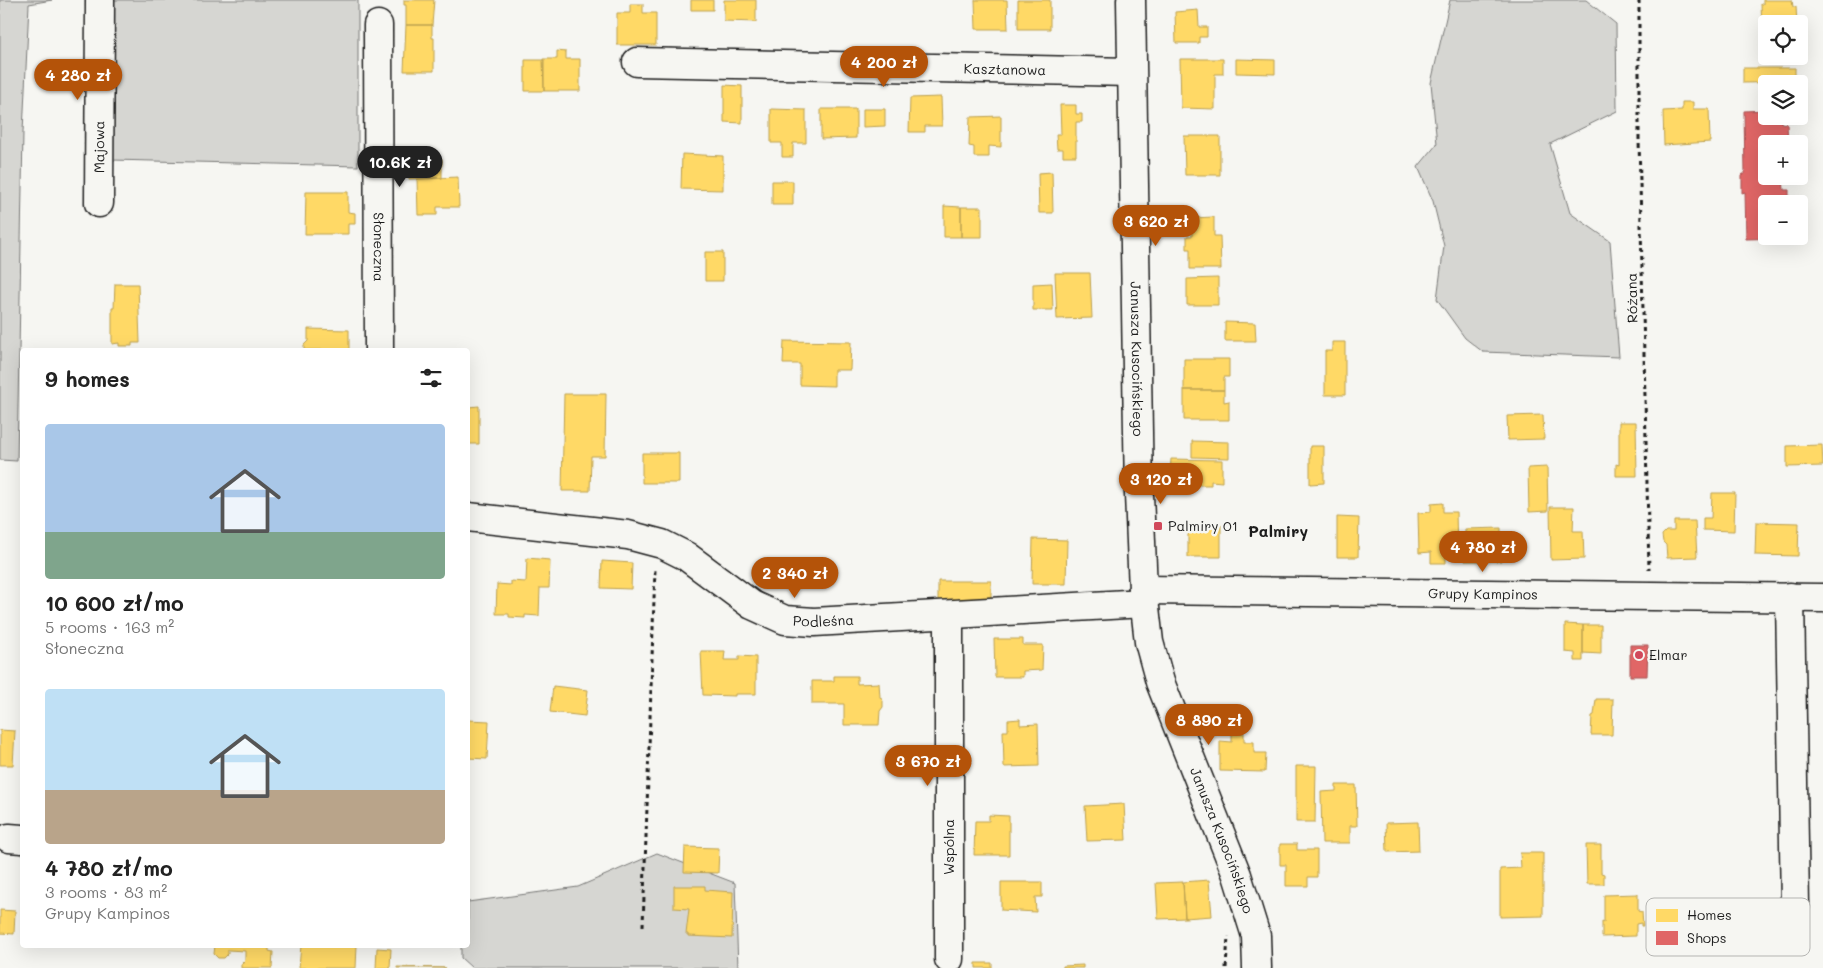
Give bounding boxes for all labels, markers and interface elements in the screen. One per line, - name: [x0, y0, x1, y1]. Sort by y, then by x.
- map controls: [1758, 15, 1808, 245]
- button: locate: [1758, 15, 1808, 65]
- pin: 4 200 zł: [832, 46, 936, 88]
- text: 4 200 zł: [851, 51, 917, 72]
- pin: 4 280 zł: [26, 58, 130, 101]
- street label: Kasztanowa: [964, 59, 1046, 79]
- text: 4 280 zł: [45, 64, 111, 85]
- button: layers: [1758, 75, 1808, 125]
- street label: Majowa: [89, 121, 108, 173]
- button: +: [1758, 135, 1808, 185]
- pin: 10.6K zł: [348, 146, 452, 188]
- text: 10.6K zł: [368, 151, 432, 172]
- button: −: [1758, 195, 1808, 245]
- pin: 3 620 zł: [1104, 204, 1208, 247]
- text: 3 620 zł: [1124, 210, 1188, 231]
- street label: Słoneczna: [370, 212, 389, 282]
- street label: Różana: [1622, 273, 1641, 323]
- street label: Janusza Kusocińskiego: [1127, 281, 1148, 437]
- icon: filters: [417, 364, 445, 392]
- text: 9 homes: [45, 365, 130, 392]
- icon: home: [200, 456, 290, 546]
- pin: 3 120 zł: [1109, 462, 1213, 505]
- text: 3 120 zł: [1130, 468, 1192, 489]
- place label: Palmiry 01: [1168, 516, 1238, 535]
- marker: Palmiry 01: [1152, 520, 1164, 532]
- district label: Palmiry: [1248, 520, 1308, 541]
- pin: 4 780 zł: [1431, 530, 1535, 573]
- text: 4 780 zł: [1450, 536, 1516, 557]
- pin: 2 340 zł: [743, 556, 847, 599]
- text: 2 340 zł: [762, 562, 828, 583]
- street label: Grupy Kampinos: [1428, 583, 1538, 604]
- text: 10 600 zł/mo: [45, 589, 184, 616]
- street label: Podleśna: [792, 610, 855, 631]
- text: 5 rooms · 163 m²: [45, 616, 174, 637]
- text: Słoneczna: [45, 637, 124, 658]
- place label: Elmar: [1649, 645, 1687, 664]
- marker: Elmar: [1633, 649, 1645, 661]
- pin: 8 890 zł: [1157, 704, 1261, 746]
- text: 8 890 zł: [1176, 709, 1242, 730]
- icon: home: [200, 721, 290, 811]
- pin: 3 670 zł: [876, 744, 980, 787]
- text: 3 670 zł: [896, 750, 960, 771]
- street label: Janusza Kusocińskiego: [1186, 764, 1258, 916]
- street label: Wspólna: [939, 819, 958, 875]
- text: 4 780 zł/mo: [45, 854, 173, 881]
- text: 3 rooms · 83 m²: [45, 881, 167, 902]
- legend: [1646, 898, 1810, 956]
- text: Grupy Kampinos: [45, 902, 170, 923]
- text: Homes: [1687, 905, 1732, 924]
- text: Shops: [1687, 928, 1727, 947]

